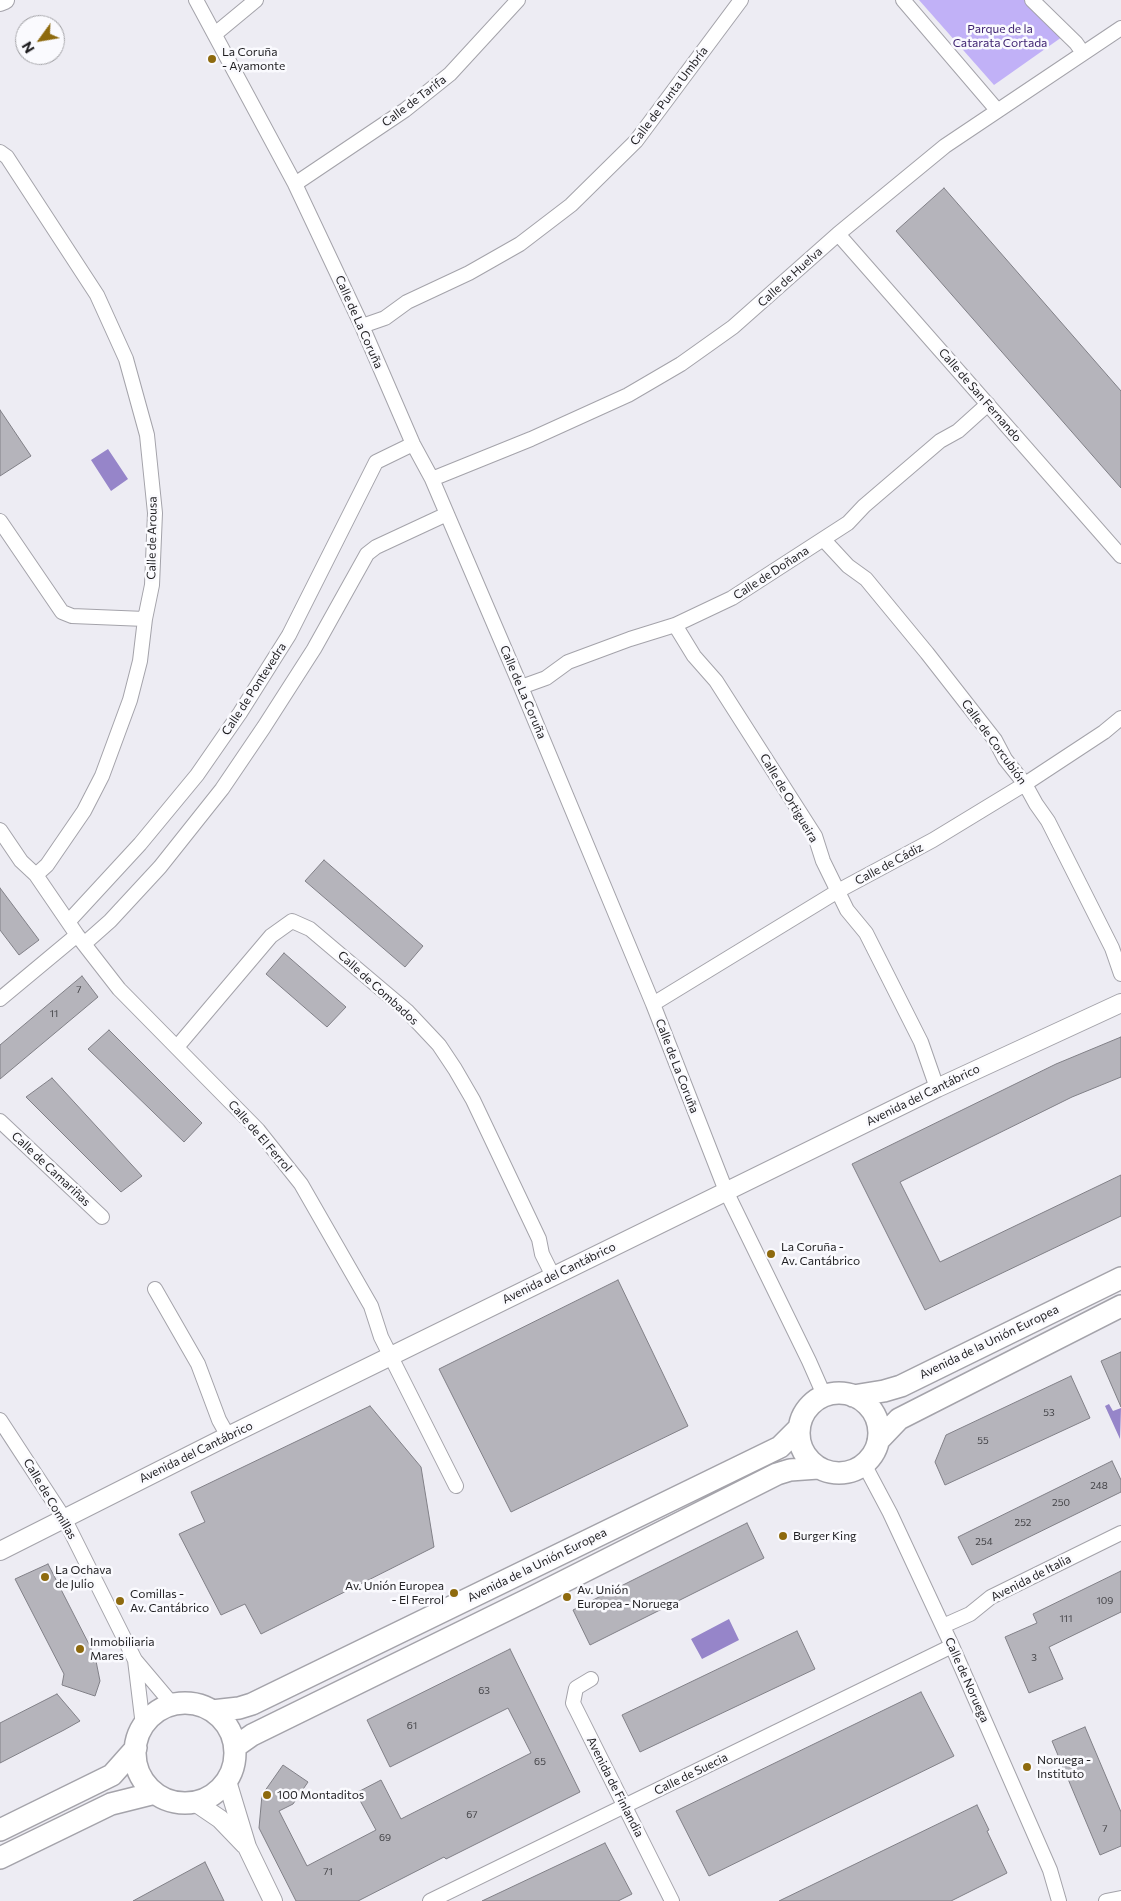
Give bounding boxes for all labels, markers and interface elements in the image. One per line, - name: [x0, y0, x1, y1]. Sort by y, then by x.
- north arrow: [15, 15, 65, 65]
- park label: Parque de la Catarata Cortada: [953, 22, 1047, 50]
- text: N: [18, 39, 38, 57]
- street label: Calle de Punta Umbría: [627, 44, 711, 148]
- place label: La Coruña - Ayamonte: [222, 45, 285, 73]
- marker: La Coruña - Ayamonte: [206, 53, 218, 65]
- street label: Calle de Tarifa: [379, 72, 449, 130]
- street label: Calle de Huelva: [755, 244, 825, 310]
- street label: Calle de La Coruña: [332, 273, 386, 371]
- street label: Calle de San Fernando: [935, 345, 1025, 445]
- street label: Calle de Arousa: [144, 496, 160, 580]
- street label: Calle de Doñana: [731, 543, 811, 603]
- street label: Calle de Pontevedra: [219, 640, 289, 738]
- street label: Calle de La Coruña: [497, 643, 549, 741]
- street label: Calle de Corcubión: [958, 697, 1030, 787]
- street label: Calle de Ortigueira: [757, 751, 821, 845]
- street label: Calle de Cádiz: [852, 840, 926, 888]
- street label: Calle de Combados: [335, 948, 421, 1028]
- house number: 7: [76, 984, 82, 996]
- house number: 11: [50, 1008, 58, 1020]
- street label: Calle de La Coruña: [652, 1017, 702, 1115]
- street label: Avenida del Cantábrico: [864, 1061, 982, 1129]
- street label: Calle de El Ferrol: [225, 1097, 295, 1175]
- street label: Calle de Camariñas: [9, 1129, 93, 1209]
- street label: Avenida del Cantábrico: [500, 1239, 618, 1307]
- place label: La Coruña - Av. Cantábrico: [781, 1240, 860, 1268]
- marker: La Coruña - Av. Cantábrico: [765, 1248, 777, 1260]
- street label: Avenida de la Unión Europea: [917, 1302, 1061, 1382]
- house number: 53: [1043, 1407, 1055, 1419]
- street label: Avenida del Cantábrico: [137, 1418, 255, 1486]
- house number: 55: [977, 1435, 989, 1447]
- street label: Calle de Comillas: [20, 1456, 80, 1542]
- house number: 248: [1090, 1480, 1108, 1492]
- house number: 250: [1052, 1497, 1070, 1509]
- house number: 252: [1015, 1517, 1031, 1529]
- street label: Avenida de la Unión Europea: [465, 1525, 609, 1605]
- place label: Burger King: [793, 1529, 857, 1543]
- marker: Burger King: [777, 1530, 789, 1542]
- house number: 254: [975, 1536, 993, 1548]
- street label: Avenida de Italia: [988, 1552, 1074, 1604]
- place label: La Ochava de Julio: [55, 1563, 112, 1591]
- marker: La Ochava de Julio: [39, 1571, 51, 1583]
- place label: Av. Unión Europea - El Ferrol: [345, 1579, 444, 1607]
- place label: Av. Unión Europea - Noruega: [577, 1583, 679, 1611]
- place label: Comillas - Av. Cantábrico: [130, 1587, 209, 1615]
- marker: Av. Unión Europea - El Ferrol: [448, 1587, 460, 1599]
- marker: Av. Unión Europea - Noruega: [561, 1591, 573, 1603]
- marker: Comillas - Av. Cantábrico: [114, 1595, 126, 1607]
- house number: 109: [1097, 1595, 1113, 1607]
- house number: 111: [1060, 1613, 1072, 1625]
- place label: Inmobiliaria Mares: [90, 1635, 155, 1663]
- street label: Calle de Noruega: [942, 1635, 992, 1725]
- marker: Inmobiliaria Mares: [74, 1643, 86, 1655]
- house number: 3: [1031, 1652, 1037, 1664]
- house number: 63: [478, 1685, 490, 1697]
- house number: 61: [407, 1720, 417, 1732]
- street label: Avenida de Finlandia: [584, 1735, 646, 1839]
- street label: Calle de Suecia: [652, 1750, 730, 1798]
- place label: Noruega - Instituto: [1037, 1753, 1091, 1781]
- house number: 65: [534, 1756, 546, 1768]
- marker: Noruega - Instituto: [1021, 1761, 1033, 1773]
- place label: 100 Montaditos: [277, 1788, 364, 1802]
- marker: 100 Montaditos: [261, 1789, 273, 1801]
- house number: 67: [466, 1809, 478, 1821]
- house number: 7: [1102, 1823, 1108, 1835]
- house number: 69: [379, 1832, 391, 1844]
- house number: 71: [323, 1866, 333, 1878]

